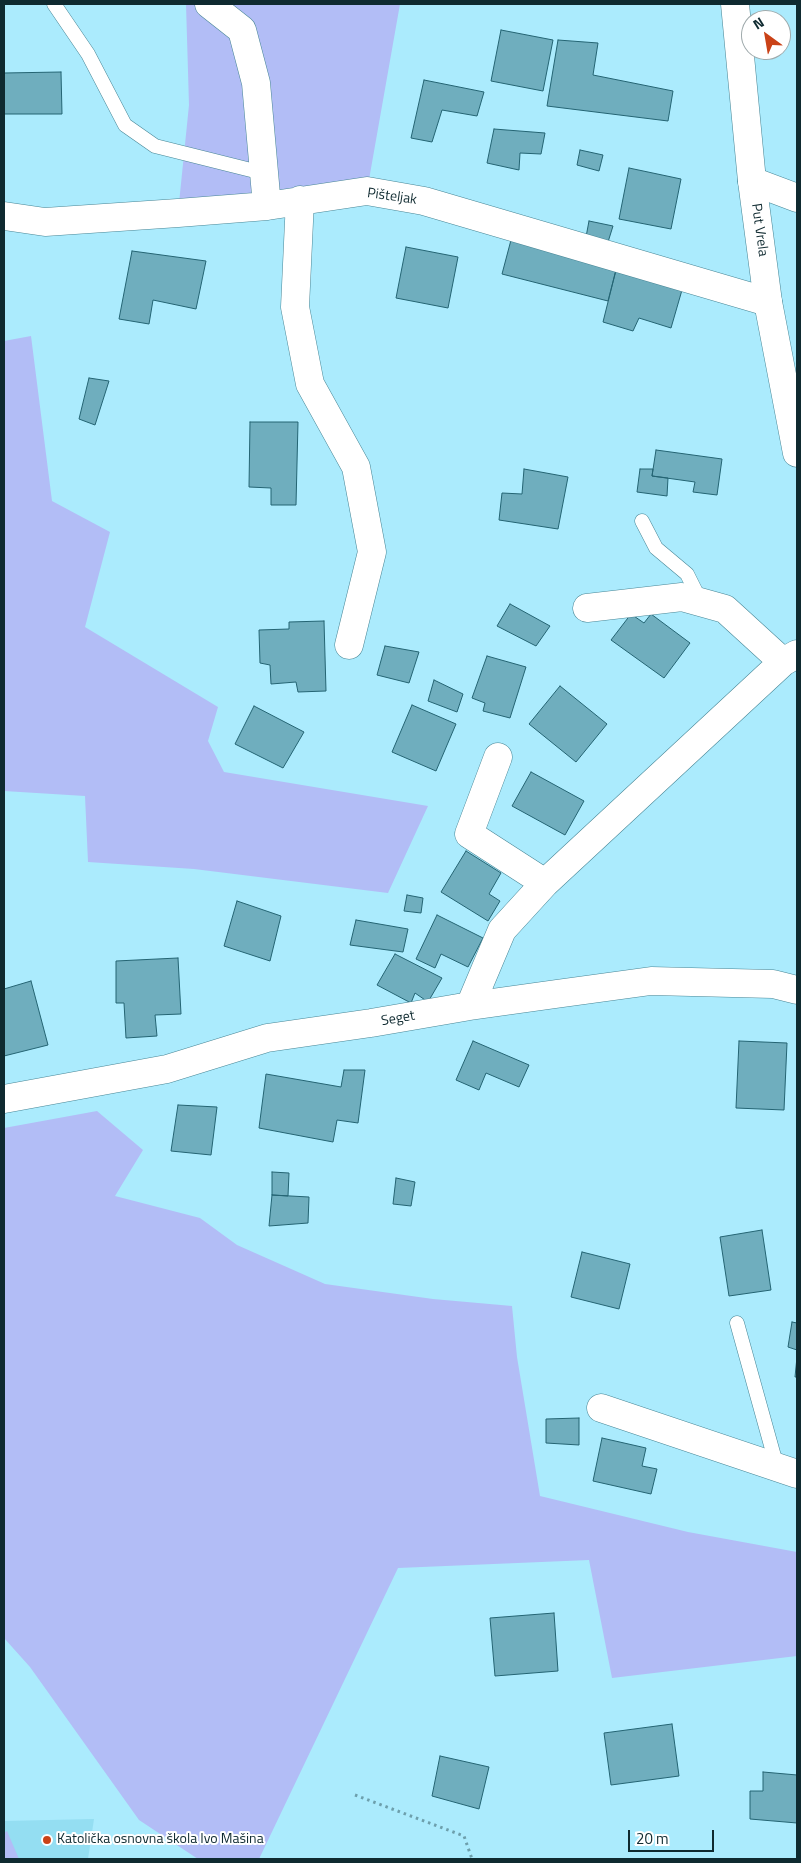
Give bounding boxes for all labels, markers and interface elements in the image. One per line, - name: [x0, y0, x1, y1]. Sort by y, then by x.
- north arrow: [741, 10, 791, 60]
- text: N: [749, 11, 768, 34]
- street label: Pišteljak: [366, 185, 418, 209]
- street label: Put Vrela: [747, 202, 771, 258]
- street label: Seget: [380, 1008, 416, 1030]
- scale bar: [631, 1820, 717, 1852]
- text: 20 m: [636, 1827, 669, 1850]
- place label: Katolička osnovna škola Ivo Mašina: [57, 1832, 264, 1848]
- marker: Katolička osnovna škola Ivo Mašina: [41, 1834, 53, 1846]

